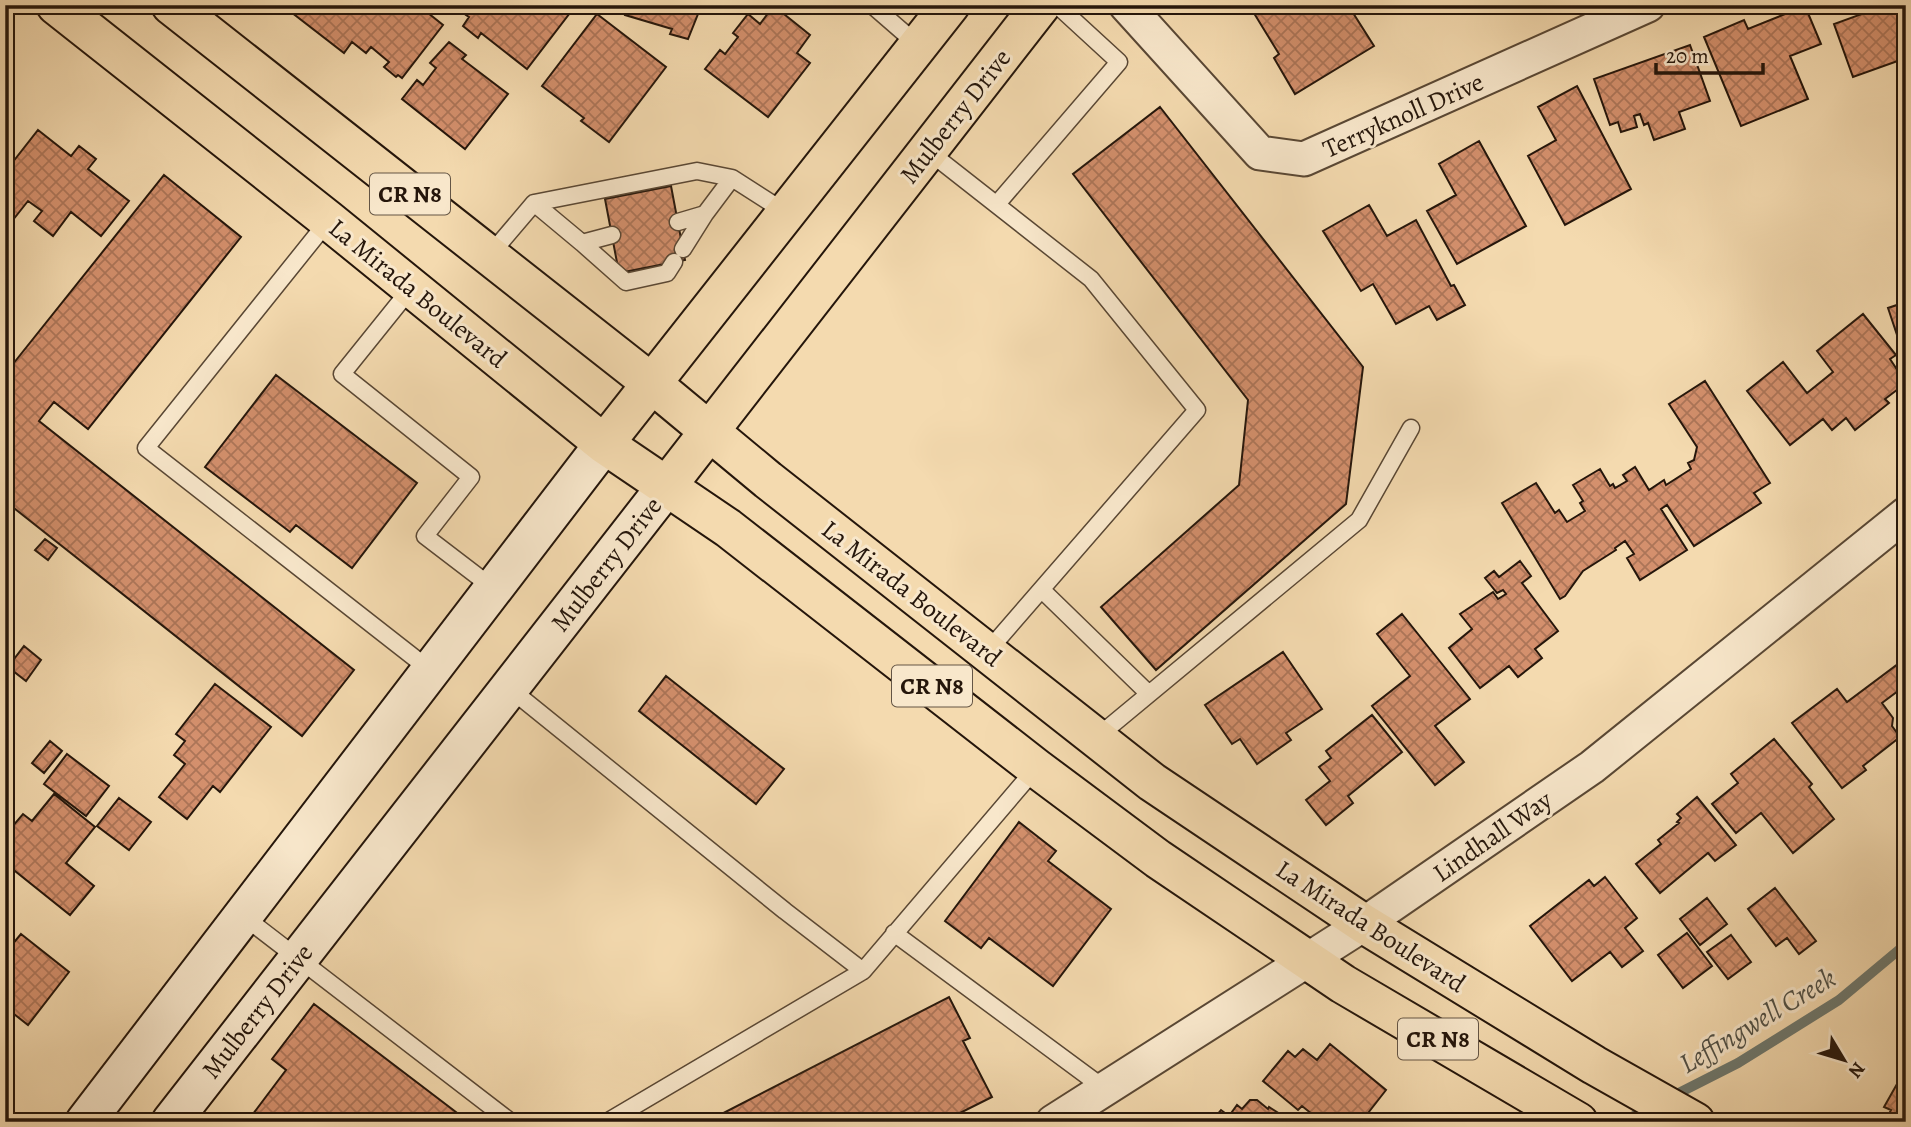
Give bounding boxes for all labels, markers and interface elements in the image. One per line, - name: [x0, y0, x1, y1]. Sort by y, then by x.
- scale bar: [1656, 32, 1762, 76]
- street label: Mulberry Drive: [892, 42, 1019, 191]
- text: 20 m: [1666, 42, 1709, 70]
- street label: Terryknoll Drive: [1317, 64, 1489, 167]
- road number: CR N8: [370, 174, 450, 214]
- street label: La Mirada Boulevard: [321, 211, 514, 376]
- street label: Mulberry Drive: [543, 490, 670, 639]
- street label: La Mirada Boulevard: [814, 512, 1009, 675]
- road number: CR N8: [892, 666, 972, 706]
- street label: Lindhall Way: [1426, 782, 1559, 890]
- street label: La Mirada Boulevard: [1269, 852, 1472, 1001]
- street label: Mulberry Drive: [194, 937, 321, 1086]
- water label: Leffingwell Creek: [1672, 959, 1843, 1083]
- road number: CR N8: [1398, 1018, 1478, 1059]
- north arrow: [1810, 1026, 1880, 1096]
- text: N: [1842, 1056, 1871, 1083]

